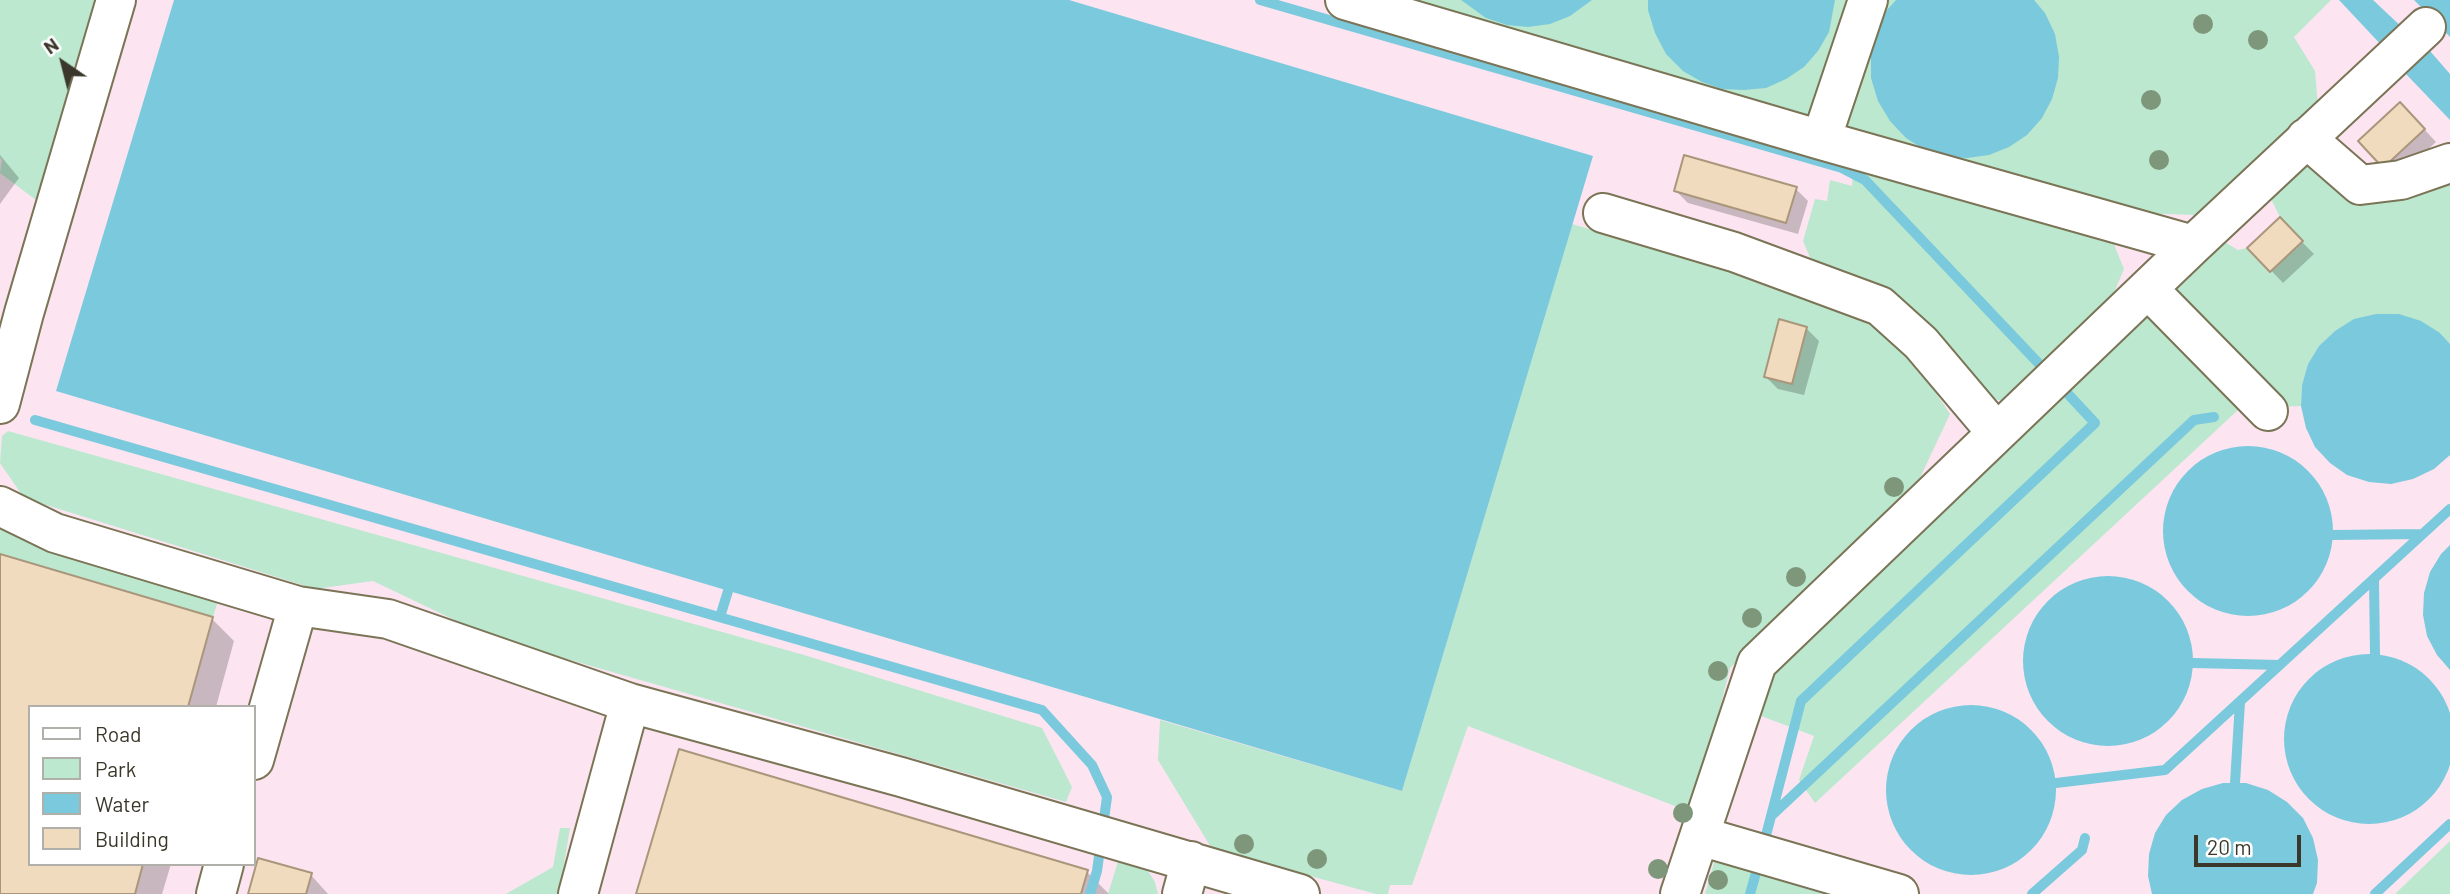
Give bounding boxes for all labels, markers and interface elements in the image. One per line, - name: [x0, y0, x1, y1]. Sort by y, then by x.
- north arrow: [28, 28, 98, 98]
- text: N: [39, 32, 62, 58]
- legend: [28, 705, 256, 866]
- text: Road: [95, 721, 141, 746]
- text: Park: [95, 756, 136, 781]
- text: Water: [95, 791, 149, 816]
- scale bar: [2198, 820, 2305, 864]
- text: Building: [95, 826, 169, 851]
- text: 20 m: [2207, 834, 2252, 859]

